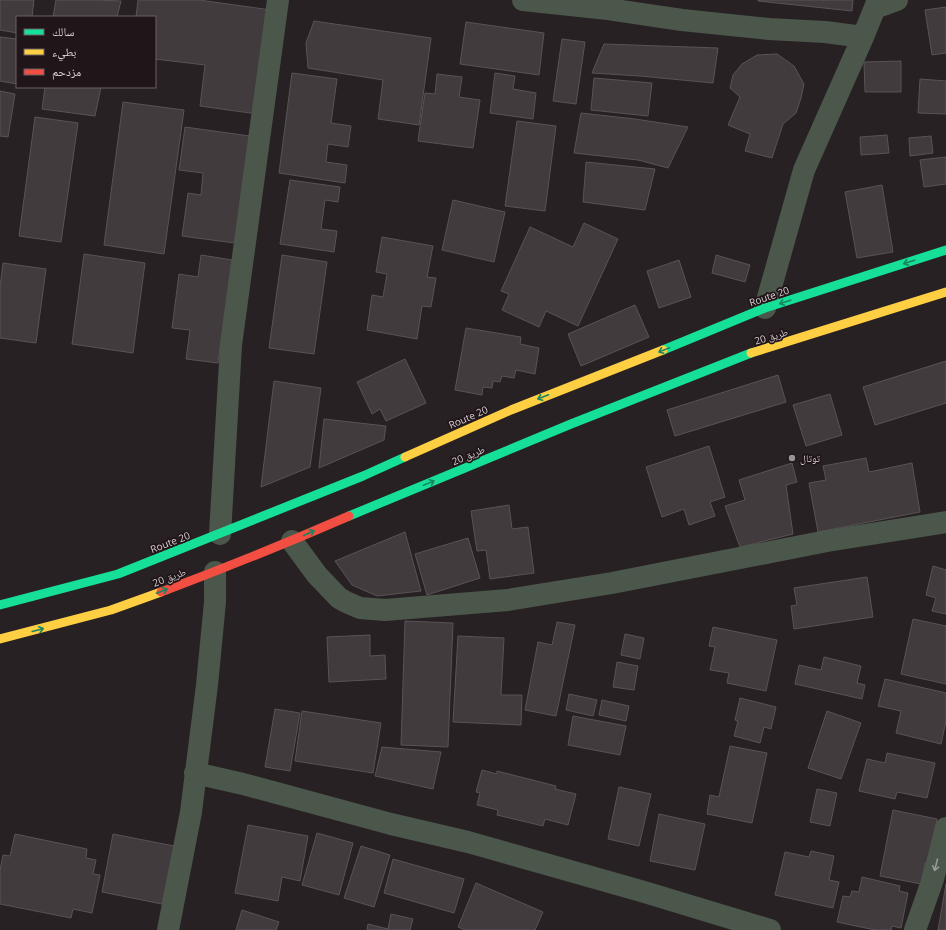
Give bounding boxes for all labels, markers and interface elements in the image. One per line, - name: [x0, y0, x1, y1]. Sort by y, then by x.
- legend: [16, 16, 156, 88]
- text: سالك: [52, 23, 74, 40]
- text: بطيء: [52, 43, 76, 62]
- text: مزدحم: [52, 63, 81, 80]
- one-way arrow: [903, 259, 916, 266]
- street label: Route 20: [747, 283, 791, 309]
- one-way arrow: [779, 299, 792, 306]
- street label: طريق 20: [752, 324, 790, 348]
- one-way arrow: [659, 347, 671, 354]
- one-way arrow: [538, 394, 550, 402]
- street label: Route 20: [446, 402, 490, 432]
- street label: طريق 20: [449, 442, 487, 468]
- place label: توتال: [800, 451, 820, 465]
- marker: توتال: [787, 453, 797, 463]
- one-way arrow: [422, 479, 434, 486]
- street label: Route 20: [148, 528, 192, 556]
- one-way arrow: [303, 529, 315, 537]
- street label: طريق 20: [150, 564, 188, 590]
- one-way arrow: [155, 587, 167, 595]
- one-way arrow: [31, 626, 44, 633]
- one-way arrow: [932, 859, 939, 872]

